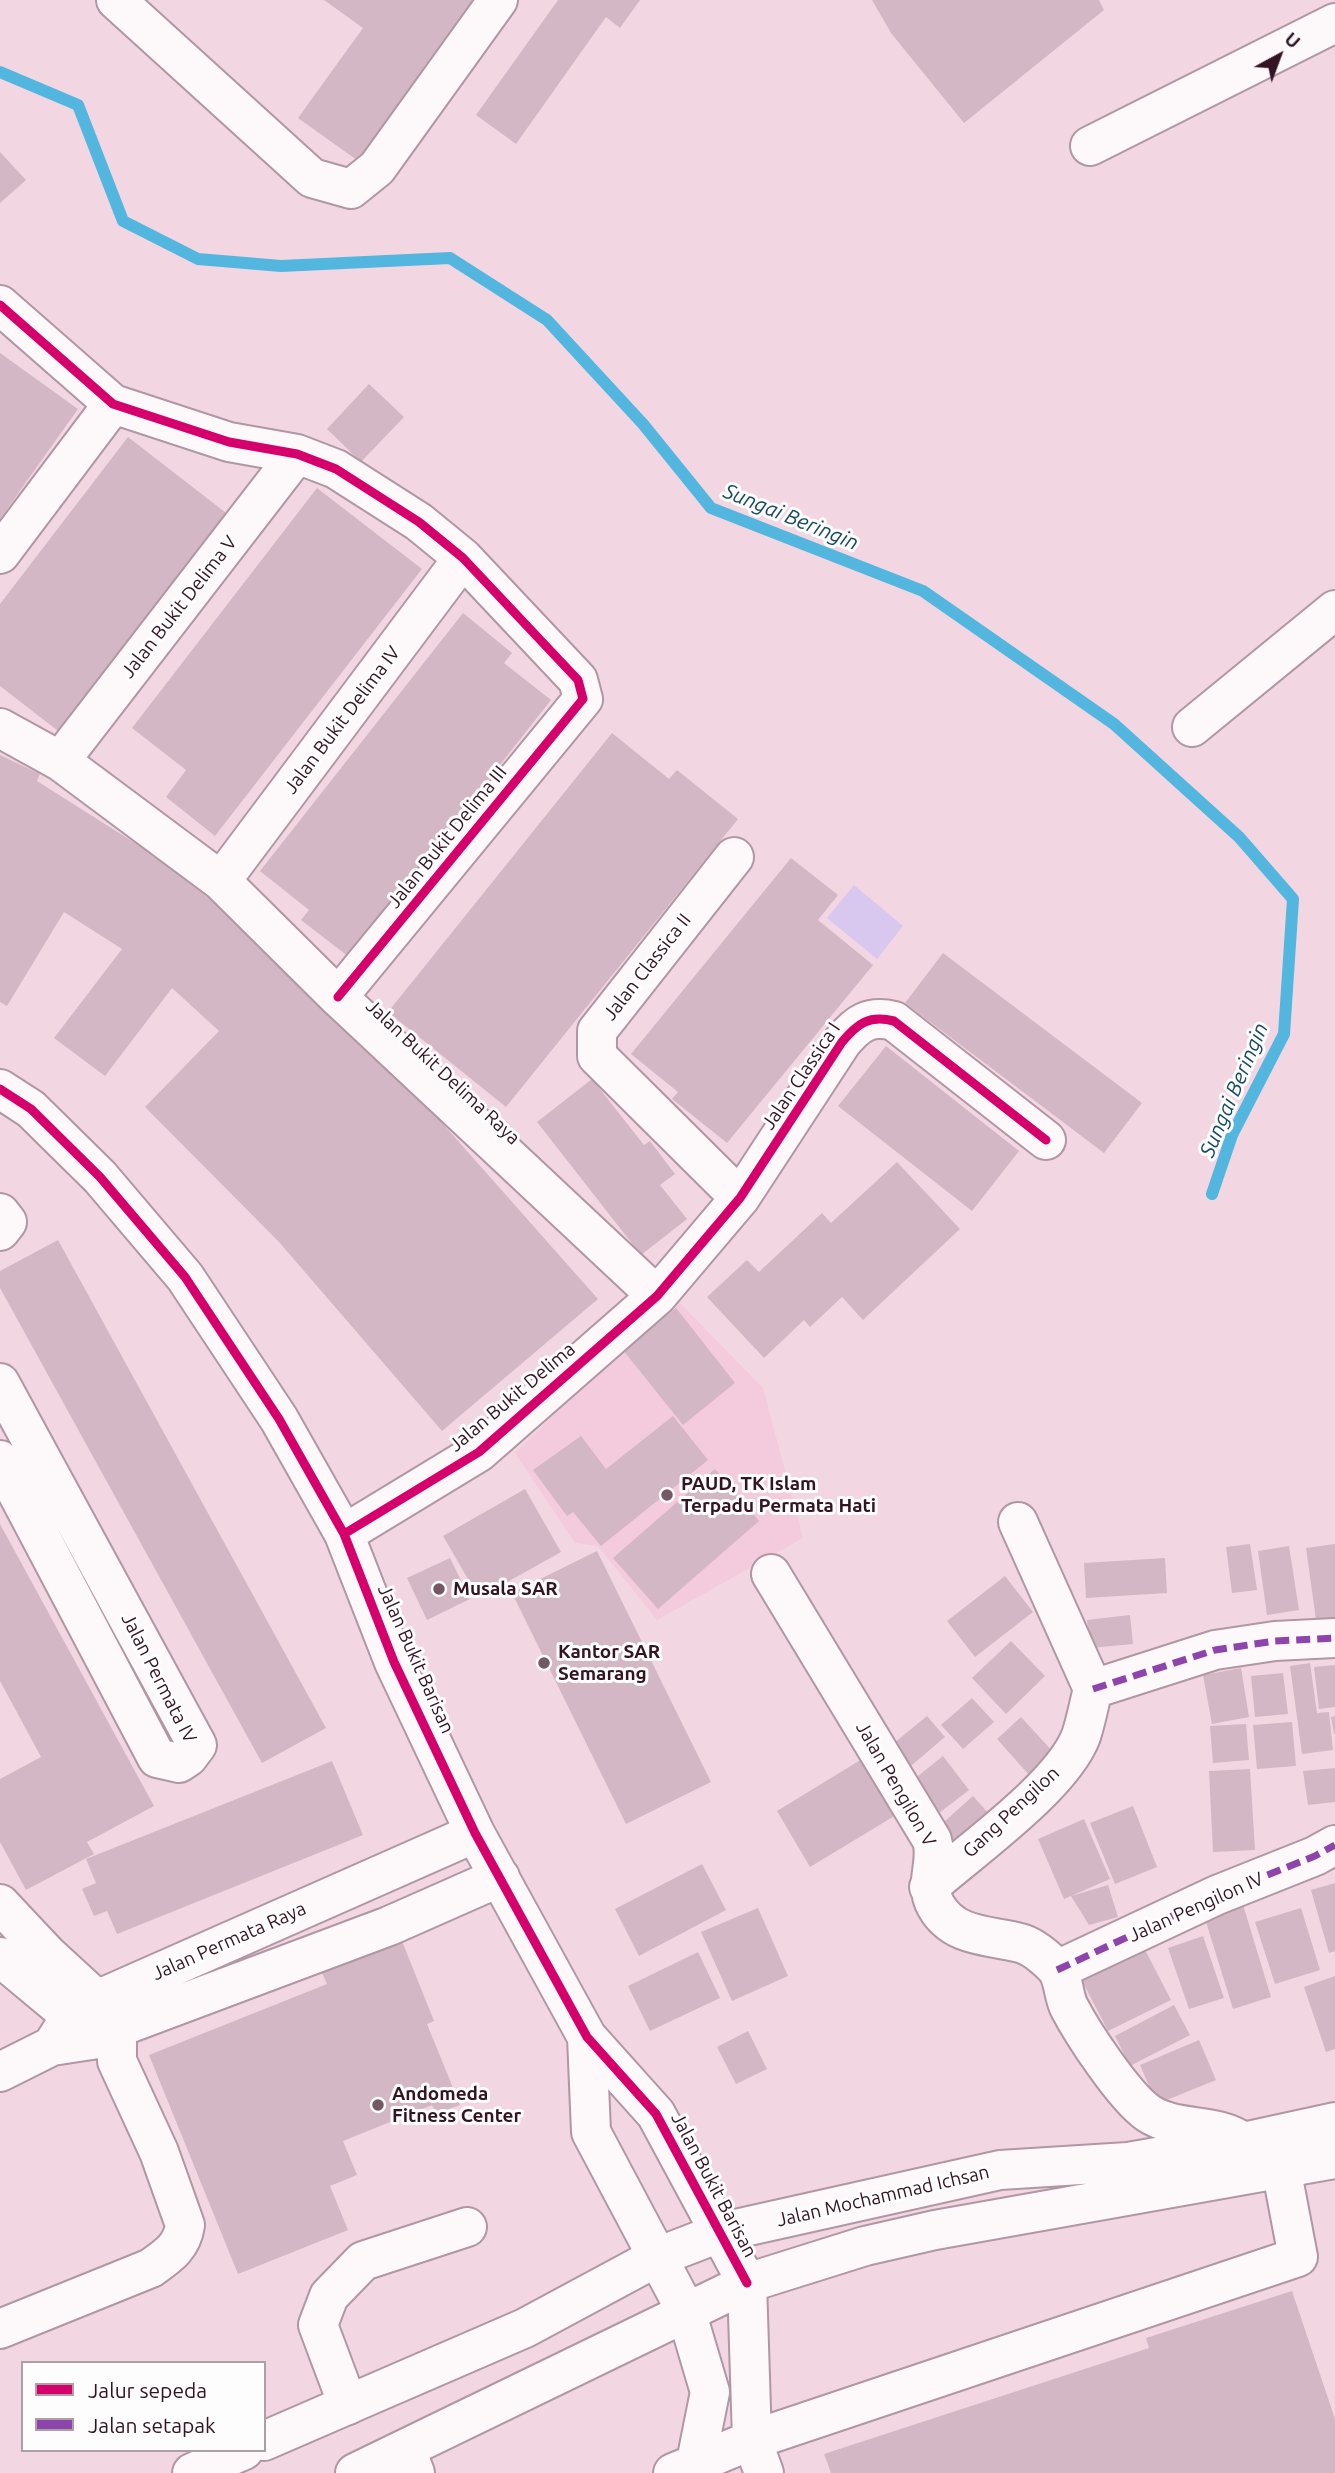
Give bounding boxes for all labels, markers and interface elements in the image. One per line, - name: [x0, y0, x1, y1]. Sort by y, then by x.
- north arrow: [1244, 21, 1314, 91]
- text: U: [1281, 27, 1305, 53]
- water label: Sungai Beringin: [720, 478, 862, 556]
- street label: Jalan Bukit Delima V: [116, 531, 242, 683]
- street label: Jalan Bukit Delima IV: [279, 642, 405, 798]
- street label: Jalan Bukit Delima III: [383, 761, 511, 913]
- street label: Jalan Classica II: [598, 909, 696, 1025]
- street label: Jalan Bukit Delima Raya: [361, 995, 525, 1149]
- street label: Jalan Classica I: [757, 1018, 845, 1134]
- water label: Sungai Beringin: [1194, 1019, 1274, 1161]
- street label: Jalan Bukit Delima: [444, 1338, 580, 1456]
- place label: PAUD, TK Islam Terpadu Permata Hati: [681, 1473, 876, 1517]
- marker: PAUD, TK Islam Terpadu Permata Hati: [659, 1487, 675, 1503]
- place label: Musala SAR: [453, 1578, 558, 1600]
- street label: Jalan Bukit Barisan: [373, 1581, 459, 1737]
- marker: Musala SAR: [431, 1581, 447, 1597]
- street label: Jalan Permata IV: [117, 1609, 201, 1747]
- place label: Kantor SAR Semarang: [558, 1641, 660, 1685]
- marker: Kantor SAR Semarang: [536, 1655, 552, 1671]
- street label: Jalan Pengilon V: [851, 1718, 941, 1850]
- street label: Gang Pengilon: [958, 1762, 1064, 1862]
- street label: Jalan Pengilon IV: [1125, 1867, 1267, 1947]
- street label: Jalan Permata Raya: [149, 1897, 309, 1985]
- place label: Andomeda Fitness Center: [392, 2083, 521, 2127]
- marker: Andomeda Fitness Center: [370, 2097, 386, 2113]
- street label: Jalan Bukit Barisan: [666, 2109, 762, 2261]
- street label: Jalan Mochammad Ichsan: [774, 2160, 992, 2232]
- legend: [21, 2361, 266, 2452]
- text: Jalur sepeda: [88, 2378, 207, 2402]
- text: Jalan setapak: [88, 2413, 216, 2437]

